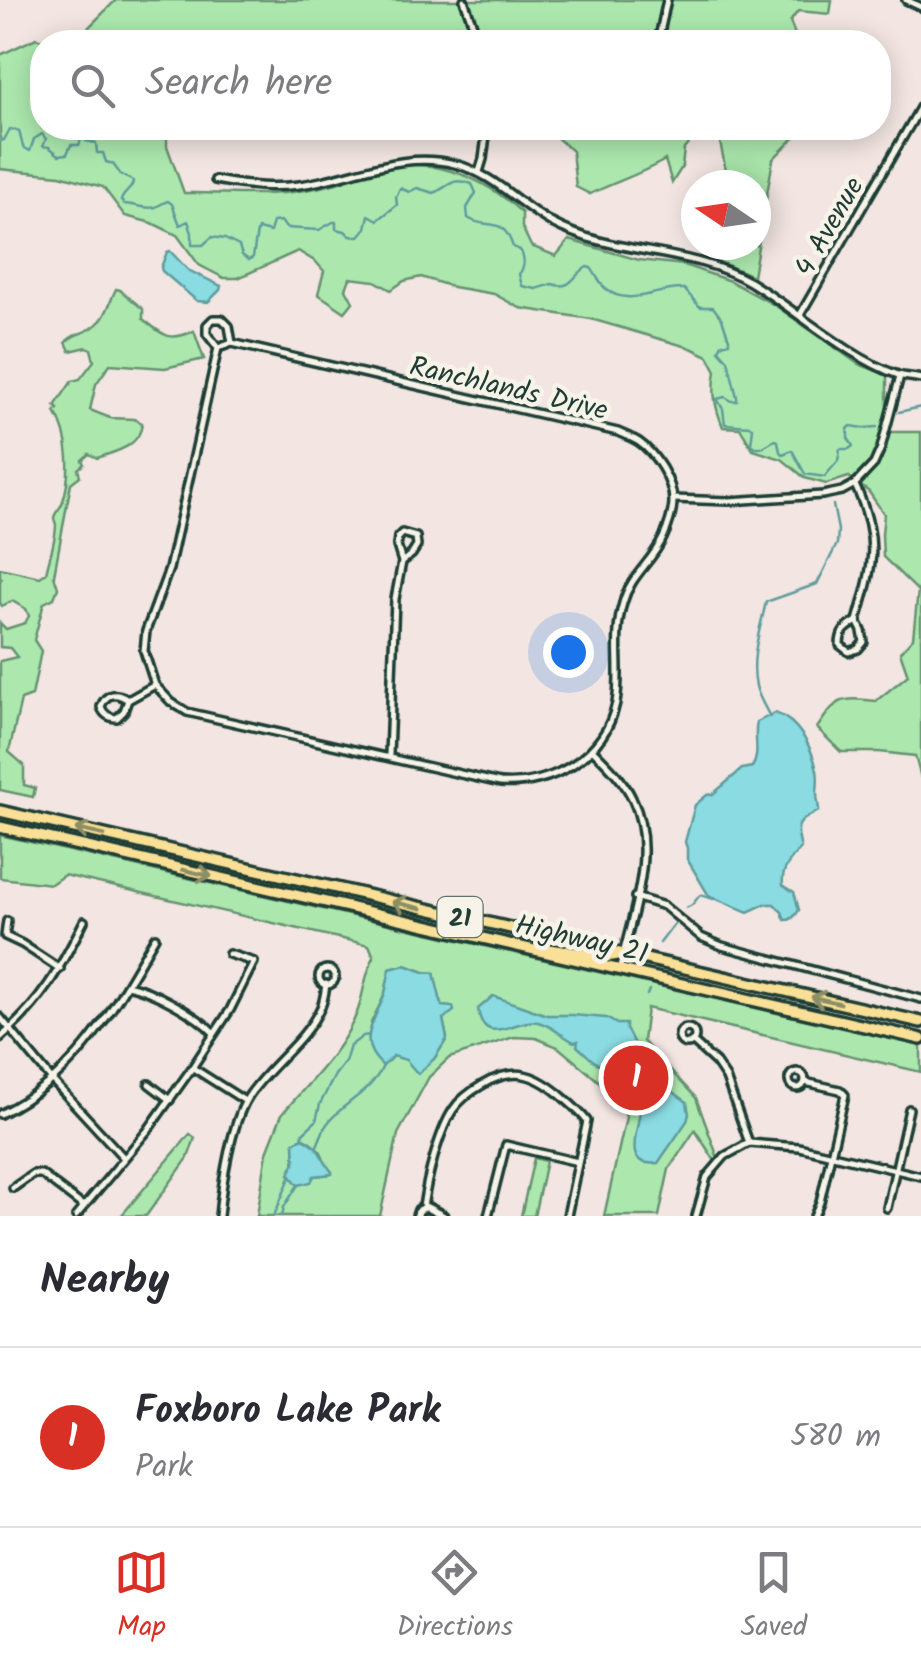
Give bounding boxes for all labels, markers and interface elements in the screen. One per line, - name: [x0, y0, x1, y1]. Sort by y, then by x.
- search box: [30, 30, 891, 140]
- text: Search here: [145, 55, 332, 115]
- icon: search: [65, 58, 120, 113]
- street label: 4 Avenue: [783, 168, 877, 286]
- north arrow: [681, 170, 771, 260]
- street label: Ranchlands Drive: [405, 345, 612, 434]
- your location: [543, 627, 594, 678]
- one-way arrow: [75, 822, 107, 840]
- one-way arrow: [180, 865, 212, 883]
- one-way arrow: [392, 894, 424, 913]
- road number: 21: [438, 897, 482, 937]
- street label: Highway 21: [511, 903, 652, 978]
- one-way arrow: [811, 990, 843, 1008]
- pin: 1: [604, 1040, 668, 1116]
- text: Nearby: [40, 1248, 169, 1315]
- text: Foxboro Lake Park: [135, 1382, 440, 1442]
- text: 1: [68, 1412, 77, 1463]
- text: 580 m: [790, 1412, 881, 1463]
- text: Park: [135, 1442, 193, 1493]
- tab: Map: [114, 1545, 169, 1650]
- tab: Directions: [397, 1545, 513, 1650]
- tab: Saved: [741, 1545, 807, 1650]

